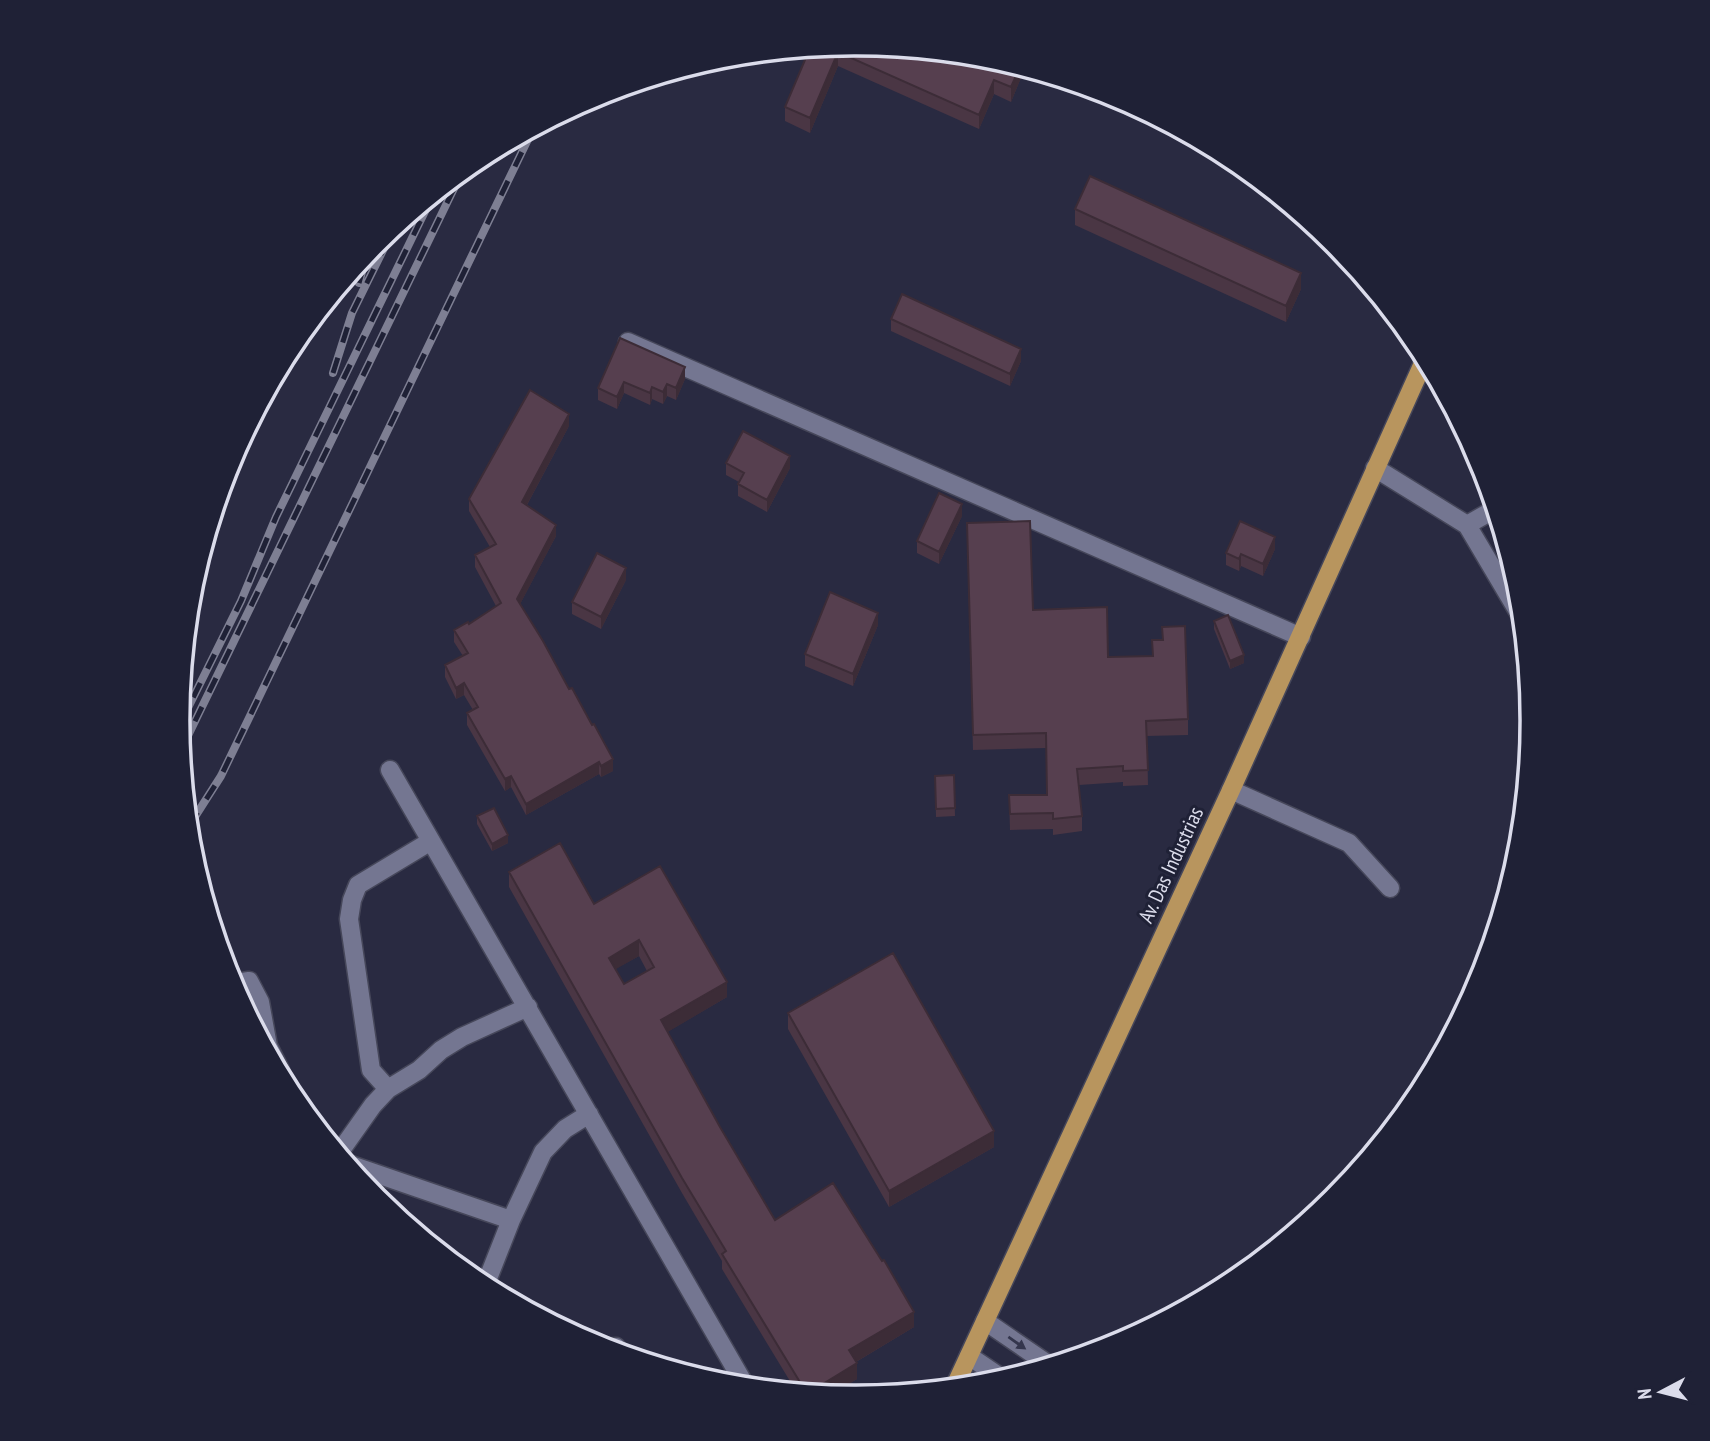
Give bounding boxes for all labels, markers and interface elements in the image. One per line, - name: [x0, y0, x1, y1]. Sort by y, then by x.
- street label: Av. Das Industrias: [1132, 802, 1209, 927]
- one-way arrow: [1008, 1336, 1026, 1350]
- north arrow: [1626, 1357, 1696, 1427]
- text: N: [1632, 1388, 1657, 1401]

